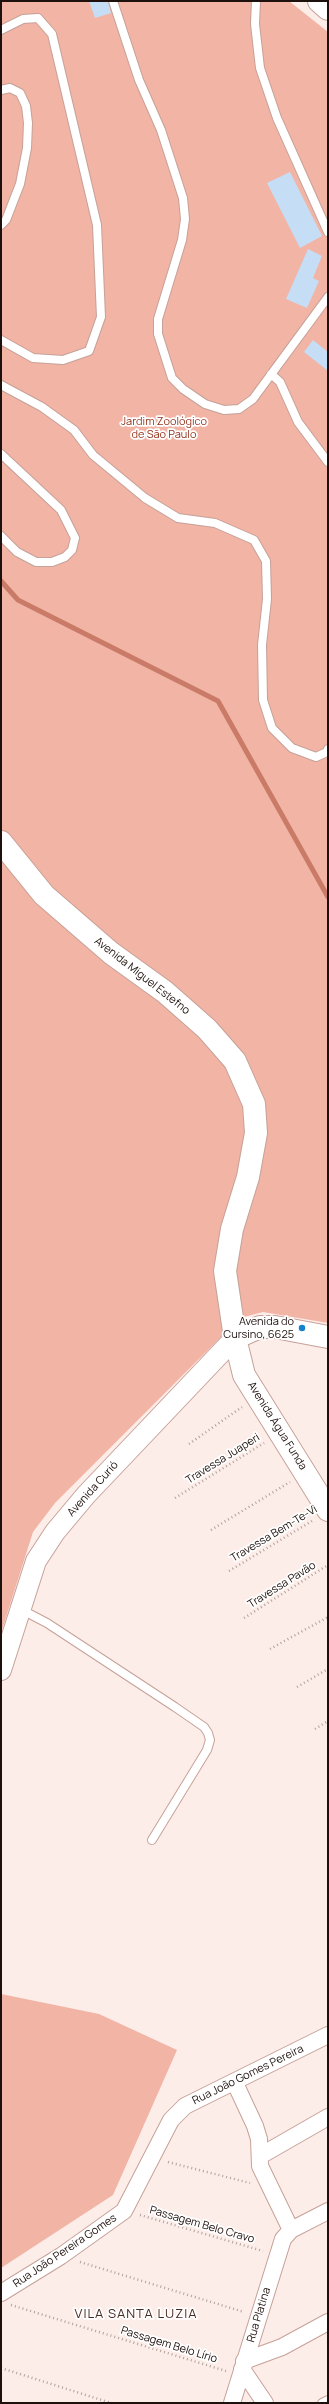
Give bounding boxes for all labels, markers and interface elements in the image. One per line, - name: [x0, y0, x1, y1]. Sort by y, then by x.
- park label: Jardim Zoológico de São Paulo: [121, 415, 207, 441]
- street label: Avenida Miguel Estefno: [92, 935, 192, 1017]
- place label: Avenida do Cursino, 6625: [223, 1315, 294, 1341]
- marker: Avenida do Cursino, 6625: [297, 1323, 307, 1333]
- street label: Avenida Água Funda: [244, 1379, 310, 1473]
- street label: Travessa Juaperi: [184, 1431, 262, 1487]
- street label: Avenida Curió: [65, 1459, 121, 1519]
- street label: Travessa Bem-Te-Vi: [228, 1503, 320, 1565]
- street label: Travessa Pavão: [246, 1559, 318, 1611]
- street label: Rua João Gomes Pereira: [190, 2042, 306, 2108]
- street label: Passagem Belo Cravo: [148, 2204, 256, 2246]
- street label: Rua João Pereira Gomes: [11, 2211, 119, 2291]
- street label: Rua Platina: [244, 2286, 274, 2344]
- district label: VILA SANTA LUZIA: [75, 2306, 197, 2322]
- street label: Passagem Belo Lírio: [119, 2324, 219, 2366]

